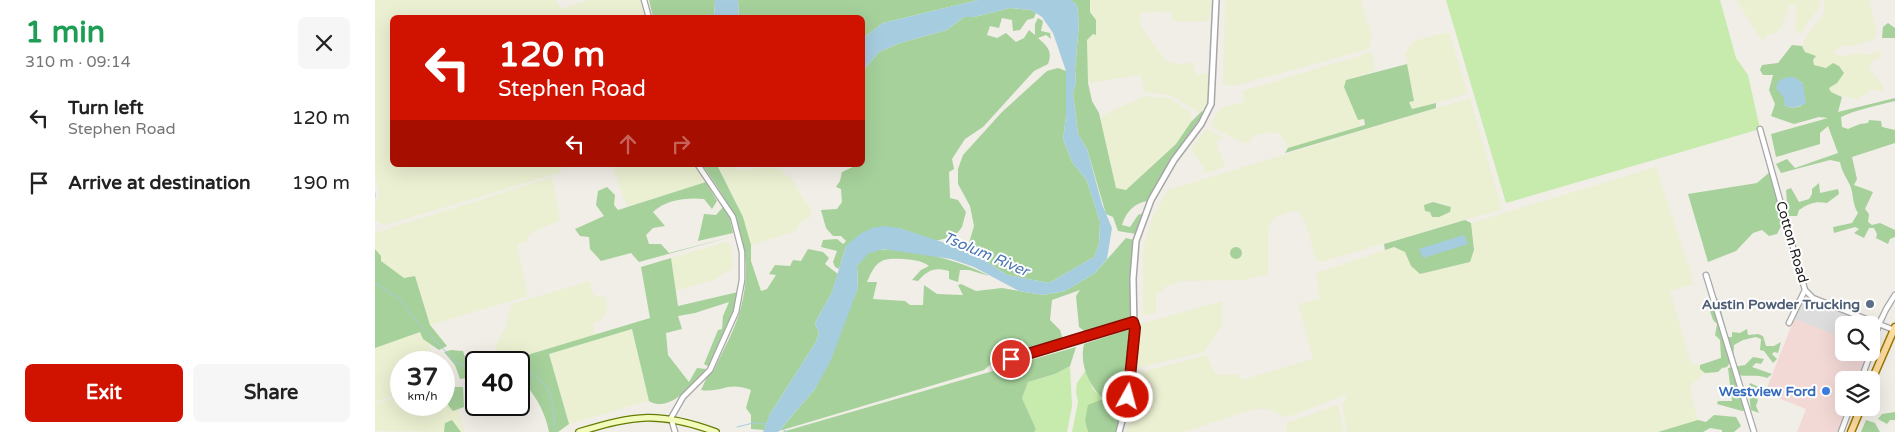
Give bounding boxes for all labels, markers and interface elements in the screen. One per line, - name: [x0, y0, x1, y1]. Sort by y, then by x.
- text: 1 min: [25, 14, 105, 51]
- button: close: [298, 17, 350, 69]
- text: 120 m: [498, 34, 605, 76]
- icon: left: [415, 35, 480, 100]
- text: 310 m · 09:14: [25, 52, 131, 72]
- text: Stephen Road: [498, 76, 646, 102]
- text: Turn left: [68, 97, 144, 119]
- icon: left: [25, 104, 53, 132]
- text: 120 m: [292, 107, 350, 129]
- text: Stephen Road: [68, 119, 176, 139]
- icon: left: [561, 130, 589, 158]
- icon: ahead: [614, 130, 642, 158]
- icon: right: [667, 130, 695, 158]
- icon: arrive: [25, 169, 53, 197]
- text: Arrive at destination: [68, 172, 251, 194]
- text: 190 m: [292, 172, 350, 194]
- street label: Cotton Road: [1772, 199, 1812, 285]
- water label: Tsolum River: [940, 228, 1034, 281]
- place label: Austin Powder Trucking: [1702, 296, 1860, 313]
- marker: Austin Powder Trucking: [1864, 298, 1876, 310]
- map controls: [1835, 316, 1880, 416]
- button: search: [1835, 316, 1880, 361]
- pin: [990, 338, 1032, 380]
- icon: arrive: [997, 345, 1025, 373]
- speed limit sign: 40: [465, 351, 530, 416]
- text: 37: [407, 362, 438, 392]
- button: Exit: [25, 364, 183, 422]
- button: Share: [193, 364, 350, 422]
- position arrow: [1101, 370, 1153, 422]
- button: layers: [1835, 371, 1880, 416]
- place label: Westview Ford: [1719, 383, 1816, 400]
- marker: Westview Ford: [1820, 385, 1832, 397]
- text: km/h: [407, 389, 438, 403]

